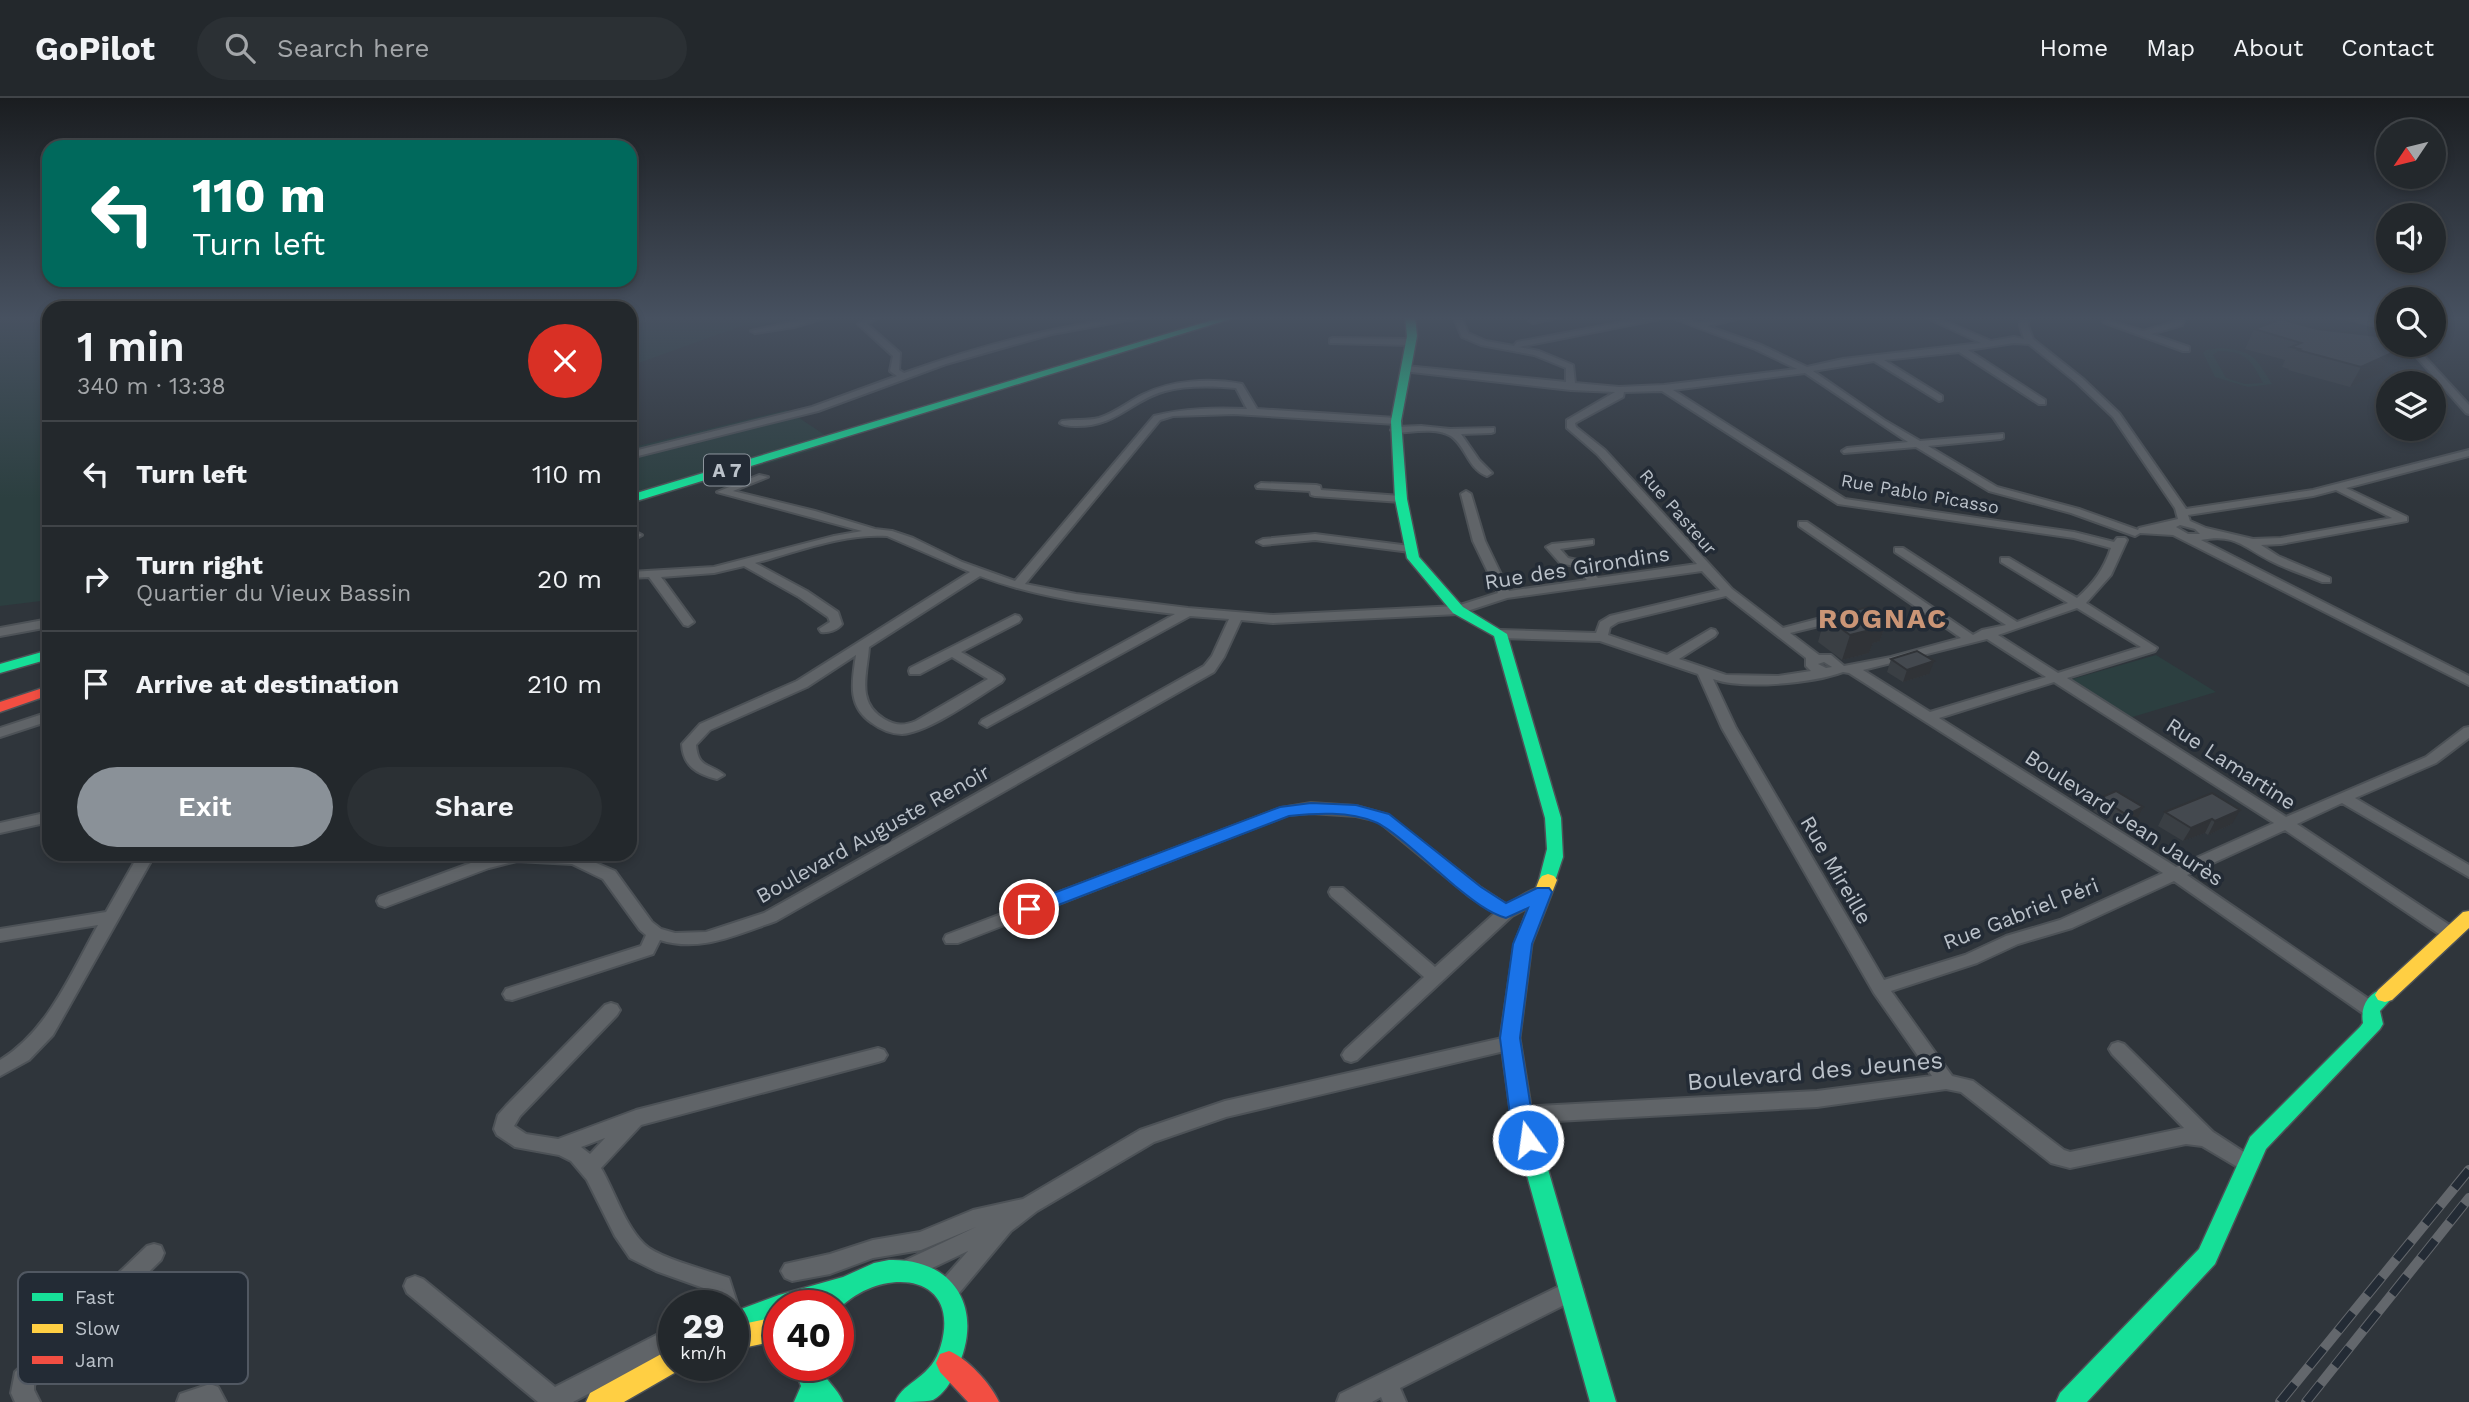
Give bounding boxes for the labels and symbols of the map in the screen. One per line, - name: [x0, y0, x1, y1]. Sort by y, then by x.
- north arrow: [2376, 119, 2446, 189]
- road number: A 7: [704, 454, 750, 486]
- street label: Rue Pasteur: [1636, 465, 1721, 559]
- street label: Rue Pablo Picasso: [1839, 469, 2001, 518]
- street label: Rue des Girondins: [1483, 541, 1671, 594]
- district label: ROGNAC: [1818, 602, 1948, 635]
- street label: Rue Lamartine: [2162, 712, 2301, 815]
- street label: Boulevard Jean Jaurès: [2020, 744, 2228, 891]
- street label: Boulevard Auguste Renoir: [752, 759, 994, 908]
- street label: Rue Mireille: [1796, 811, 1877, 928]
- street label: Rue Gabriel Péri: [1940, 872, 2102, 955]
- pin: [999, 879, 1059, 939]
- street label: Boulevard des Jeunes: [1686, 1046, 1944, 1096]
- position arrow: [1491, 1103, 1565, 1177]
- legend: [18, 1272, 248, 1384]
- text: Fast: [75, 1286, 114, 1309]
- speed limit sign: 40: [763, 1290, 854, 1381]
- text: Slow: [75, 1317, 120, 1340]
- text: Jam: [75, 1349, 114, 1372]

